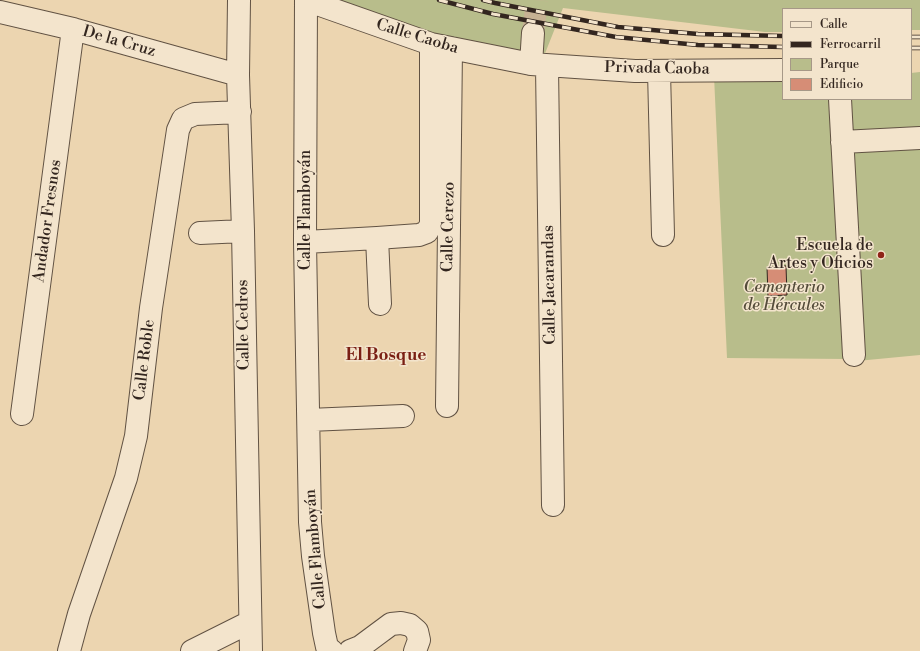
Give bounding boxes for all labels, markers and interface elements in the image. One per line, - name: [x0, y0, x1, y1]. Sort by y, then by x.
- legend: [782, 8, 912, 100]
- street label: Calle Caoba: [373, 15, 461, 59]
- text: Calle: [820, 17, 847, 32]
- street label: De la Cruz: [80, 22, 158, 62]
- text: Ferrocarril: [820, 37, 881, 52]
- text: Parque: [820, 57, 859, 72]
- street label: Privada Caoba: [604, 58, 710, 80]
- text: Edificio: [820, 77, 863, 92]
- street label: Calle Flamboyán: [296, 150, 316, 270]
- street label: Andador Fresnos: [30, 158, 66, 284]
- street label: Calle Cerezo: [439, 182, 459, 272]
- street label: Calle Jacarandas: [539, 225, 561, 345]
- place label: Escuela de Artes y Oficios: [768, 236, 873, 274]
- marker: Escuela de Artes y Oficios: [876, 250, 886, 260]
- park label: Cementerio de Hércules: [743, 278, 825, 316]
- street label: Calle Cedros: [234, 279, 254, 371]
- street label: Calle Roble: [130, 318, 160, 402]
- district label: El Bosque: [346, 346, 426, 366]
- street label: Calle Flamboyán: [301, 488, 331, 610]

